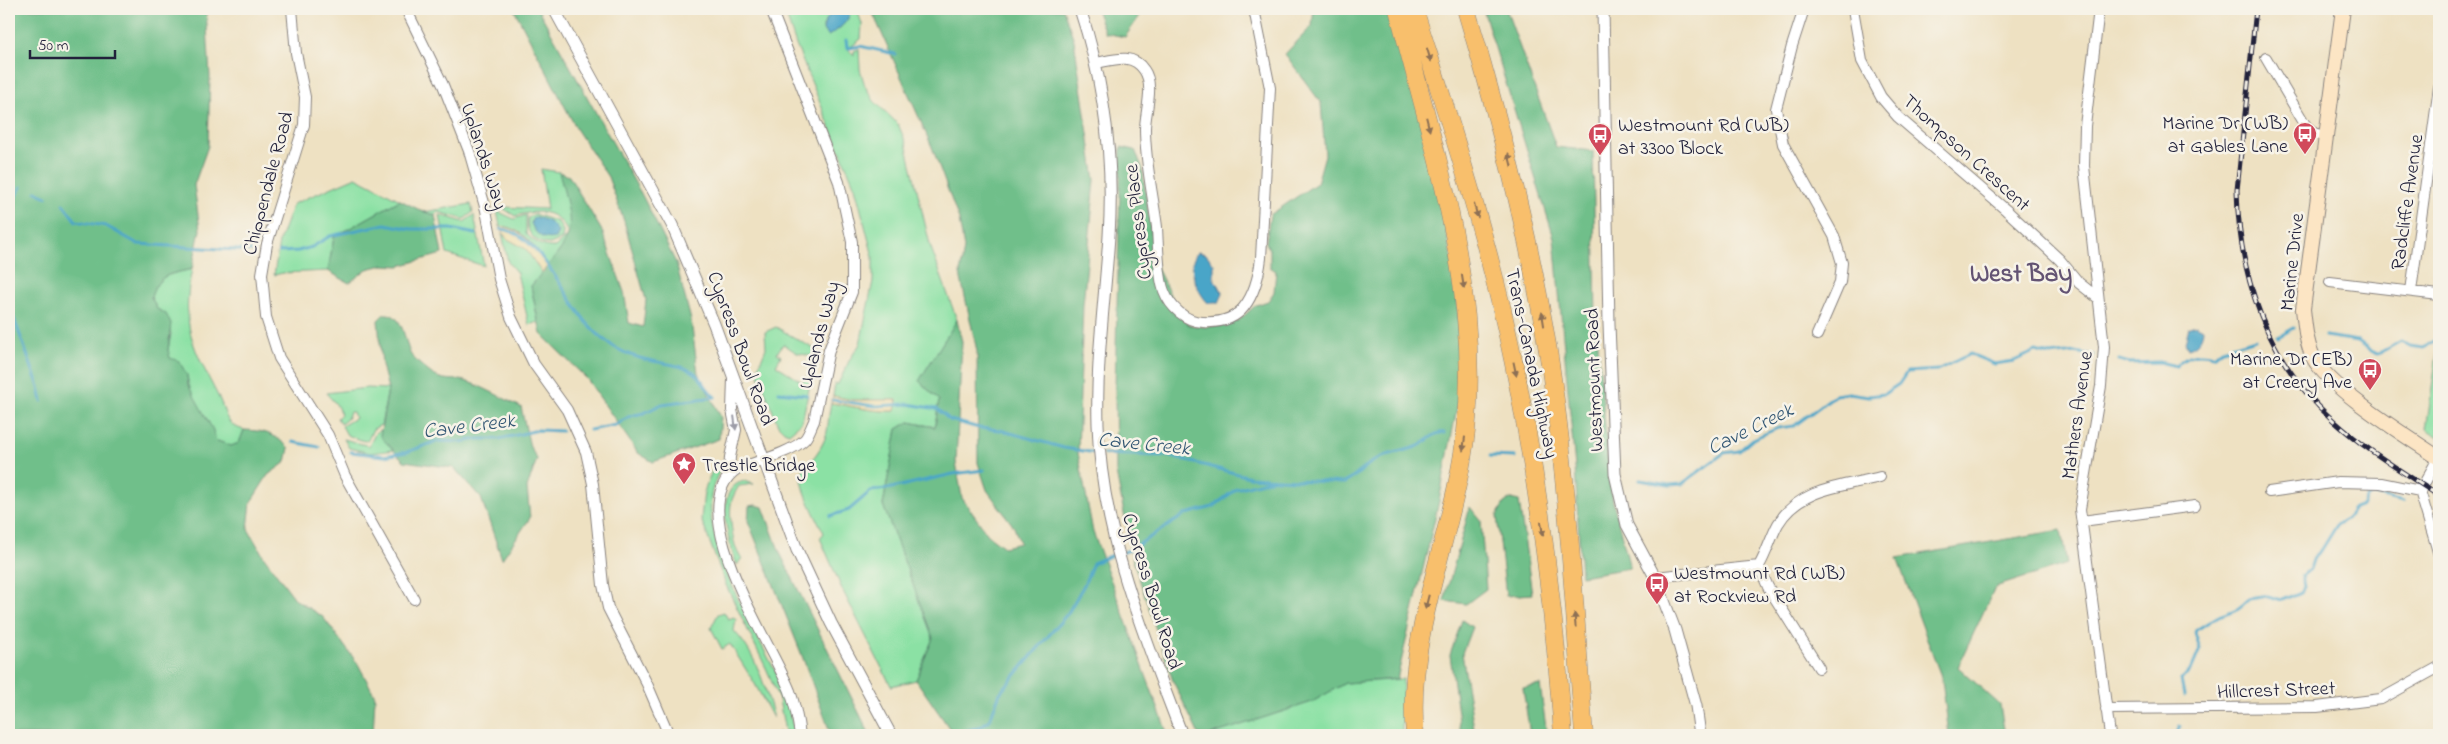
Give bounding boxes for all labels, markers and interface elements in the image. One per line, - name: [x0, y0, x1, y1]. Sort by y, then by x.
- scale bar: [30, 28, 115, 60]
- text: 50 m: [38, 35, 69, 57]
- one-way arrow: [1425, 48, 1433, 63]
- street label: Thompson Crescent: [1895, 88, 2036, 220]
- street label: Uplands Way: [452, 100, 514, 214]
- street label: Chippendale Road: [236, 109, 303, 259]
- place label: Marine Dr (WB) at Gables Lane: [2162, 110, 2288, 162]
- place label: Westmount Rd (WB) at 3300 Block: [1618, 112, 1789, 164]
- one-way arrow: [1424, 116, 1432, 131]
- bus stop icon: Marine Dr (WB) at Gables Lane: [2292, 121, 2318, 155]
- bus stop icon: Westmount Rd (WB) at 3300 Block: [1587, 122, 1613, 156]
- street label: Radcliffe Avenue: [2385, 132, 2432, 272]
- one-way arrow: [1506, 152, 1514, 167]
- street label: Cypress Place: [1118, 162, 1161, 281]
- one-way arrow: [1472, 204, 1480, 219]
- street label: Marine Drive: [2274, 212, 2313, 313]
- district label: West Bay: [1970, 257, 2072, 294]
- street label: Trans-Canada Highway: [1495, 266, 1565, 461]
- street label: Cypress Bowl Road: [698, 268, 781, 430]
- one-way arrow: [1460, 275, 1468, 291]
- street label: Uplands Way: [792, 278, 849, 393]
- street label: Westmount Road: [1578, 308, 1612, 452]
- one-way arrow: [1538, 311, 1546, 327]
- place label: Marine Dr (EB) at Creery Ave: [2230, 346, 2352, 398]
- street label: Mathers Avenue: [2055, 349, 2102, 481]
- bus stop icon: Marine Dr (EB) at Creery Ave: [2357, 357, 2383, 391]
- one-way arrow: [1511, 361, 1519, 377]
- water label: Cave Creek: [1703, 396, 1800, 464]
- water label: Cave Creek: [422, 406, 518, 447]
- one-way arrow: [731, 416, 739, 432]
- water label: Cave Creek: [1096, 425, 1192, 465]
- one-way arrow: [1460, 436, 1468, 452]
- place icon: Trestle Bridge: [671, 451, 697, 485]
- place label: Trestle Bridge: [702, 452, 815, 482]
- street label: Cypress Bowl Road: [1113, 510, 1188, 673]
- one-way arrow: [1539, 521, 1547, 537]
- place label: Westmount Rd (WB) at Rockview Rd: [1674, 560, 1845, 612]
- bus stop icon: Westmount Rd (WB) at Rockview Rd: [1644, 571, 1670, 605]
- one-way arrow: [1423, 595, 1431, 610]
- one-way arrow: [1570, 611, 1578, 627]
- street label: Hillcrest Street: [2216, 675, 2336, 708]

